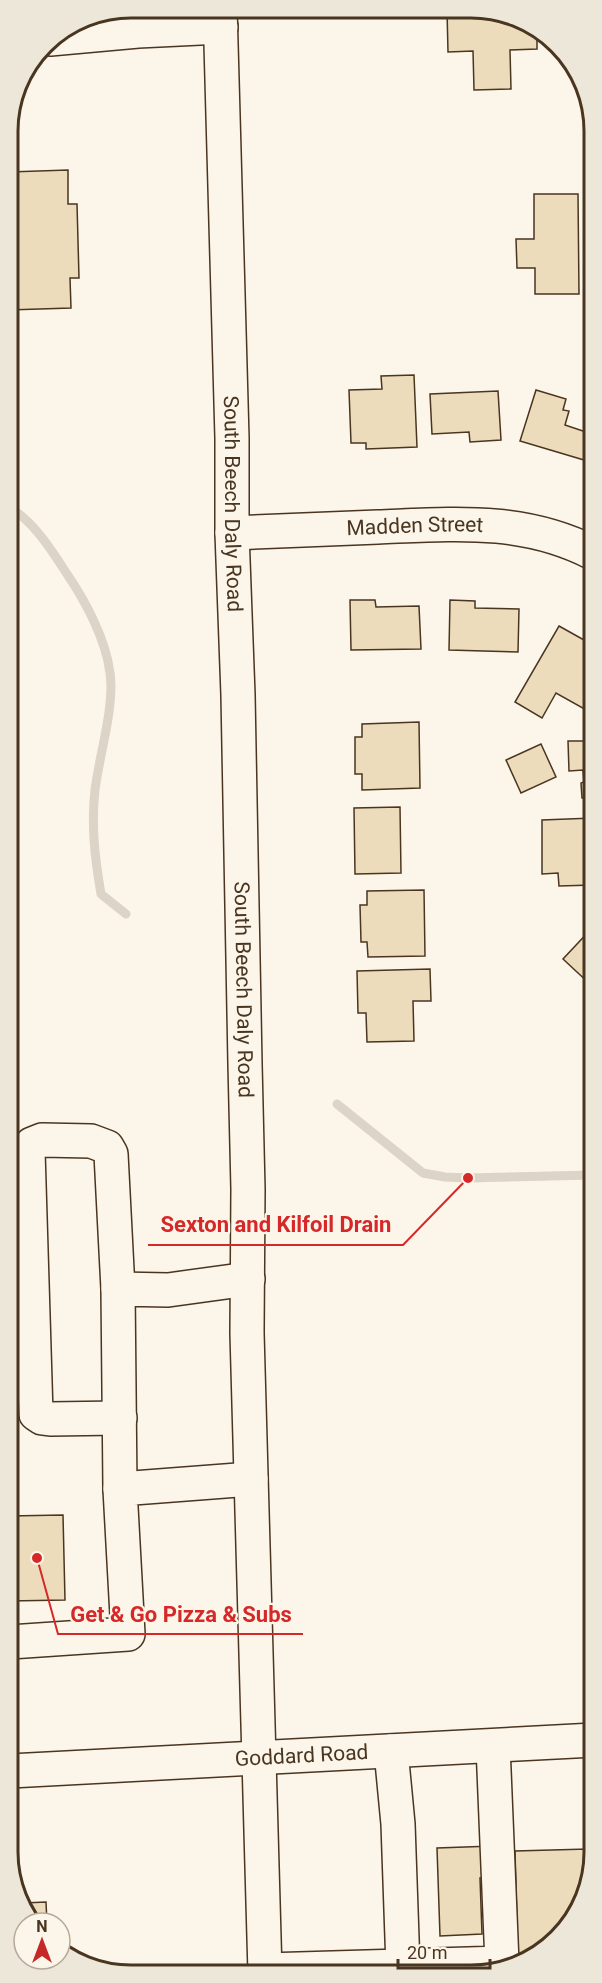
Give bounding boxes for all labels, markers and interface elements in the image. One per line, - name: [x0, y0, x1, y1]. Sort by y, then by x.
- street label: South Beech Daly Road: [219, 395, 247, 613]
- street label: Madden Street: [346, 512, 484, 540]
- street label: South Beech Daly Road: [230, 881, 258, 1098]
- callout: Sexton and Kilfoil Drain: [148, 1205, 403, 1245]
- text: Sexton and Kilfoil Drain: [161, 1212, 391, 1237]
- callout: Get & Go Pizza & Subs: [58, 1594, 303, 1634]
- text: Get & Go Pizza & Subs: [70, 1602, 292, 1627]
- street label: Goddard Road: [234, 1740, 369, 1771]
- north arrow: [12, 1911, 72, 1971]
- text: N: [36, 1917, 48, 1936]
- scale bar: [398, 1932, 490, 1970]
- text: 20 m: [407, 1942, 447, 1963]

